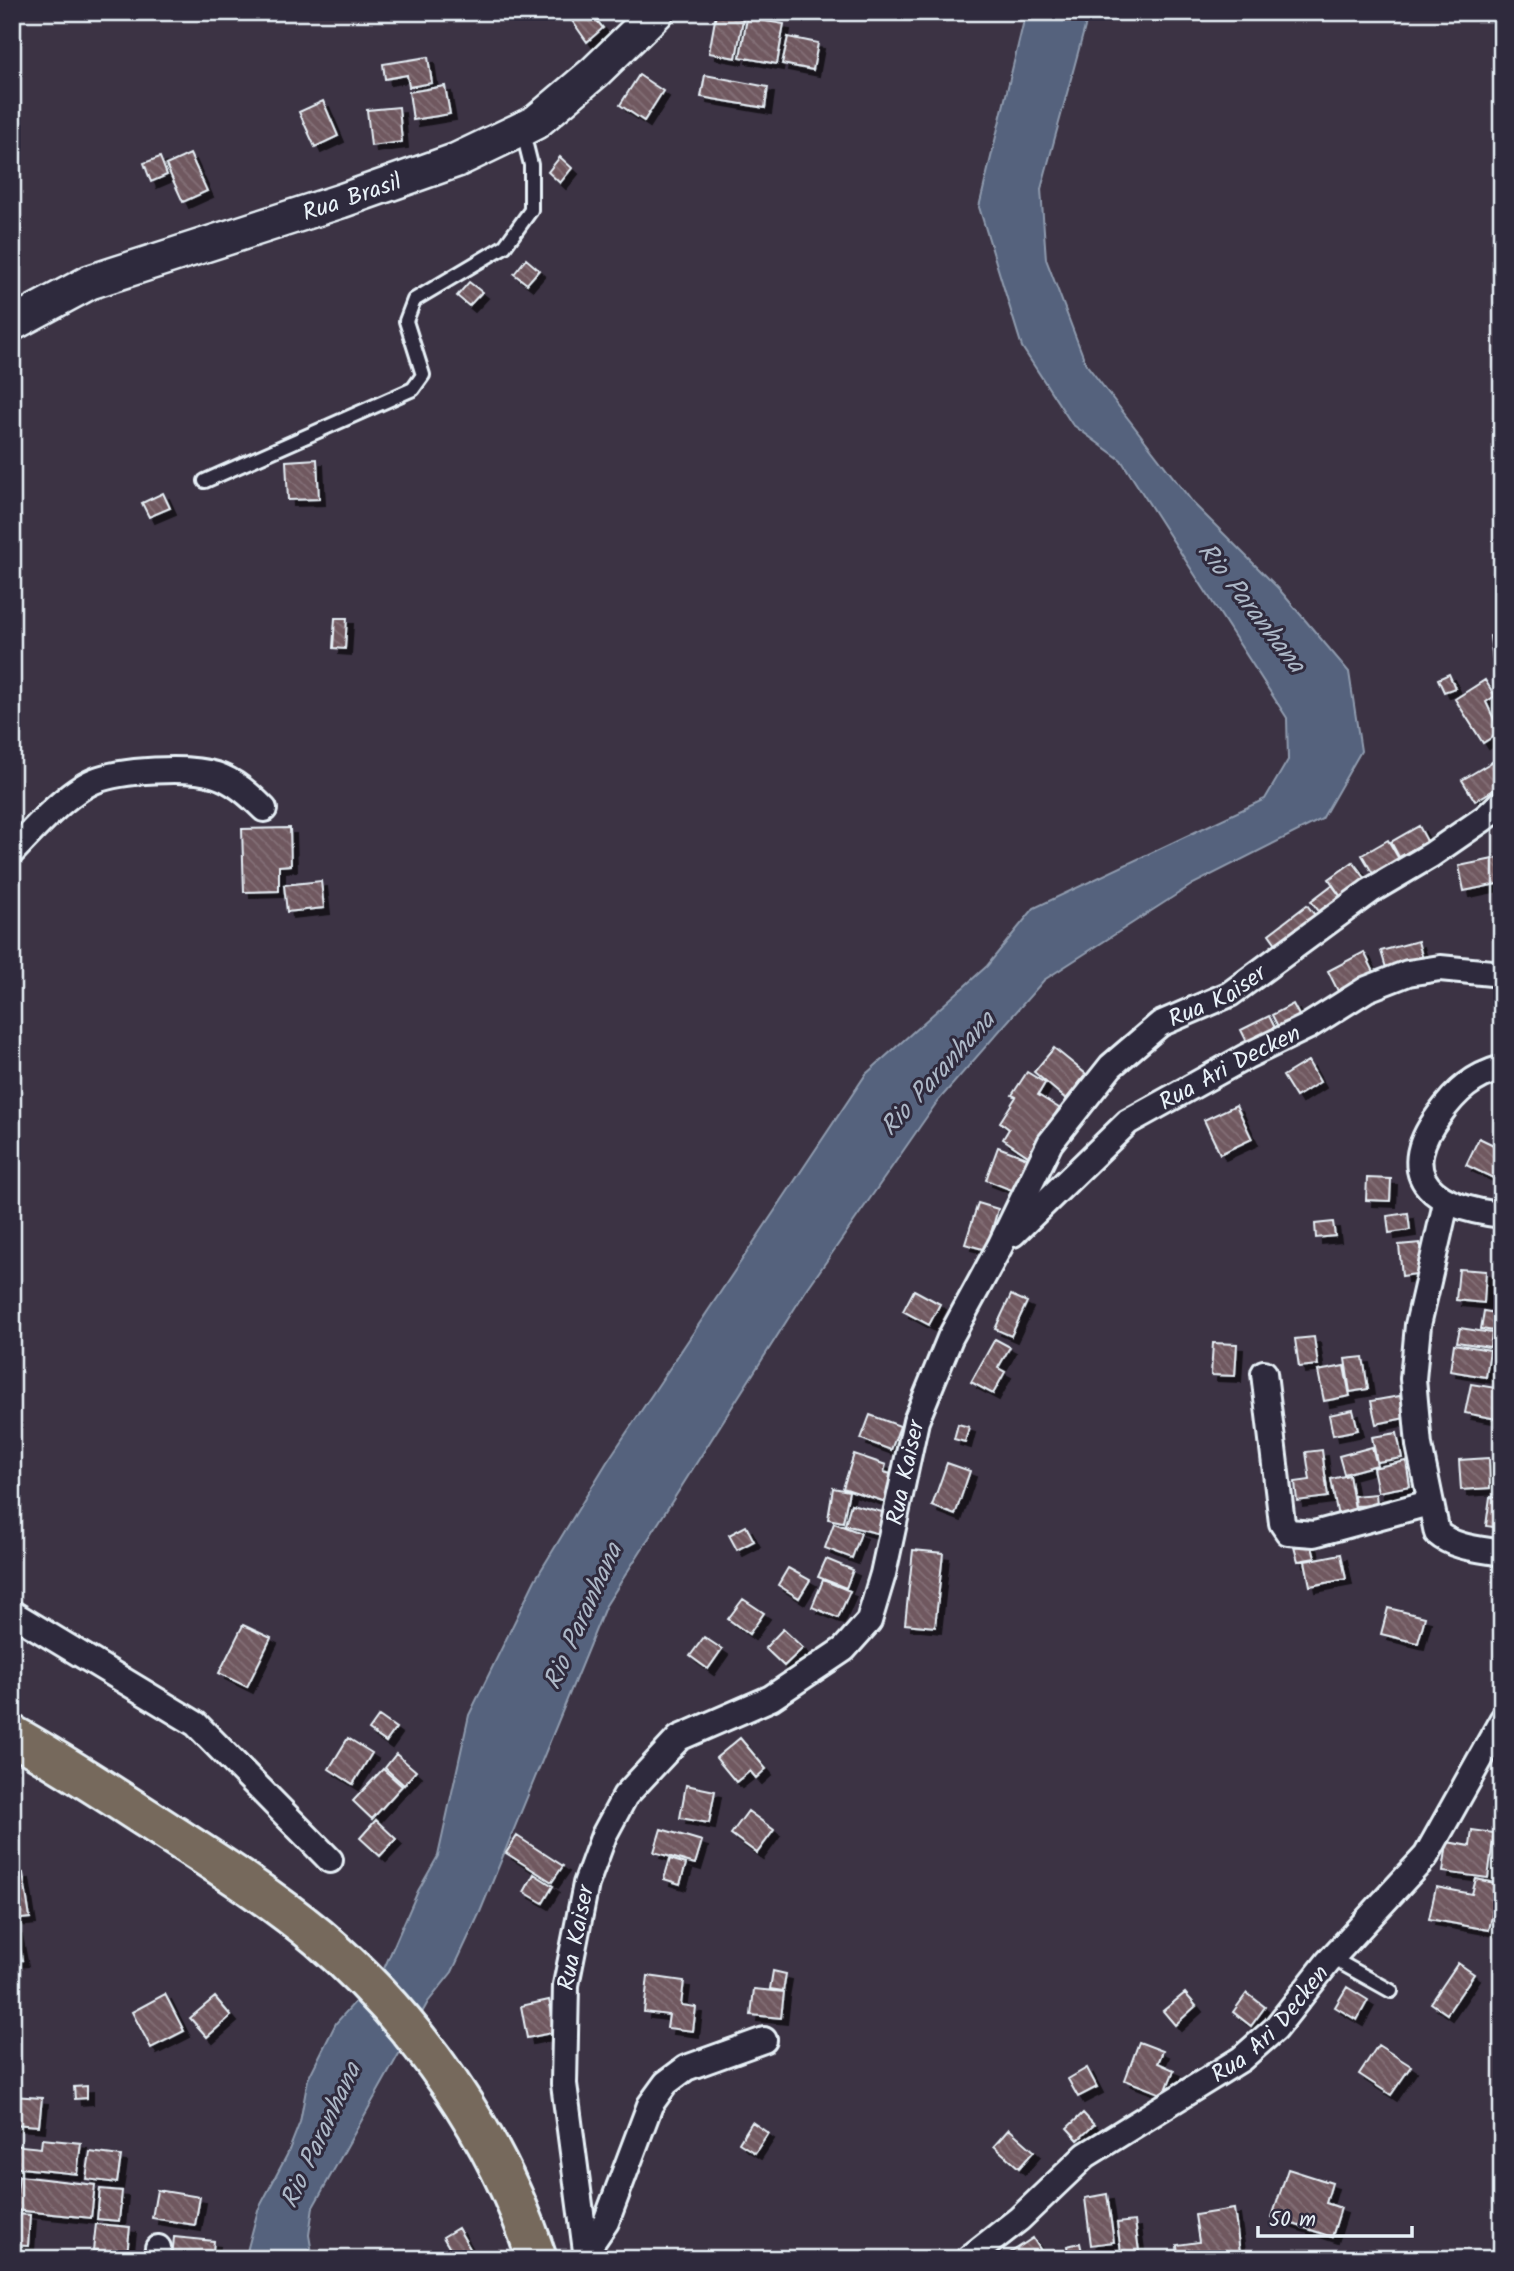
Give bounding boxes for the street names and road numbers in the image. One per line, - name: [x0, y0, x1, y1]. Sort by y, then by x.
- street label: Rua Brasil: [298, 163, 408, 233]
- street label: Rua Kaiser: [1162, 954, 1277, 1039]
- street label: Rua Ari Decken: [1152, 1015, 1308, 1122]
- street label: Rua Kaiser: [876, 1415, 937, 1529]
- street label: Rua Kaiser: [547, 1880, 607, 1994]
- street label: Rua Ari Decken: [1204, 1957, 1340, 2094]

